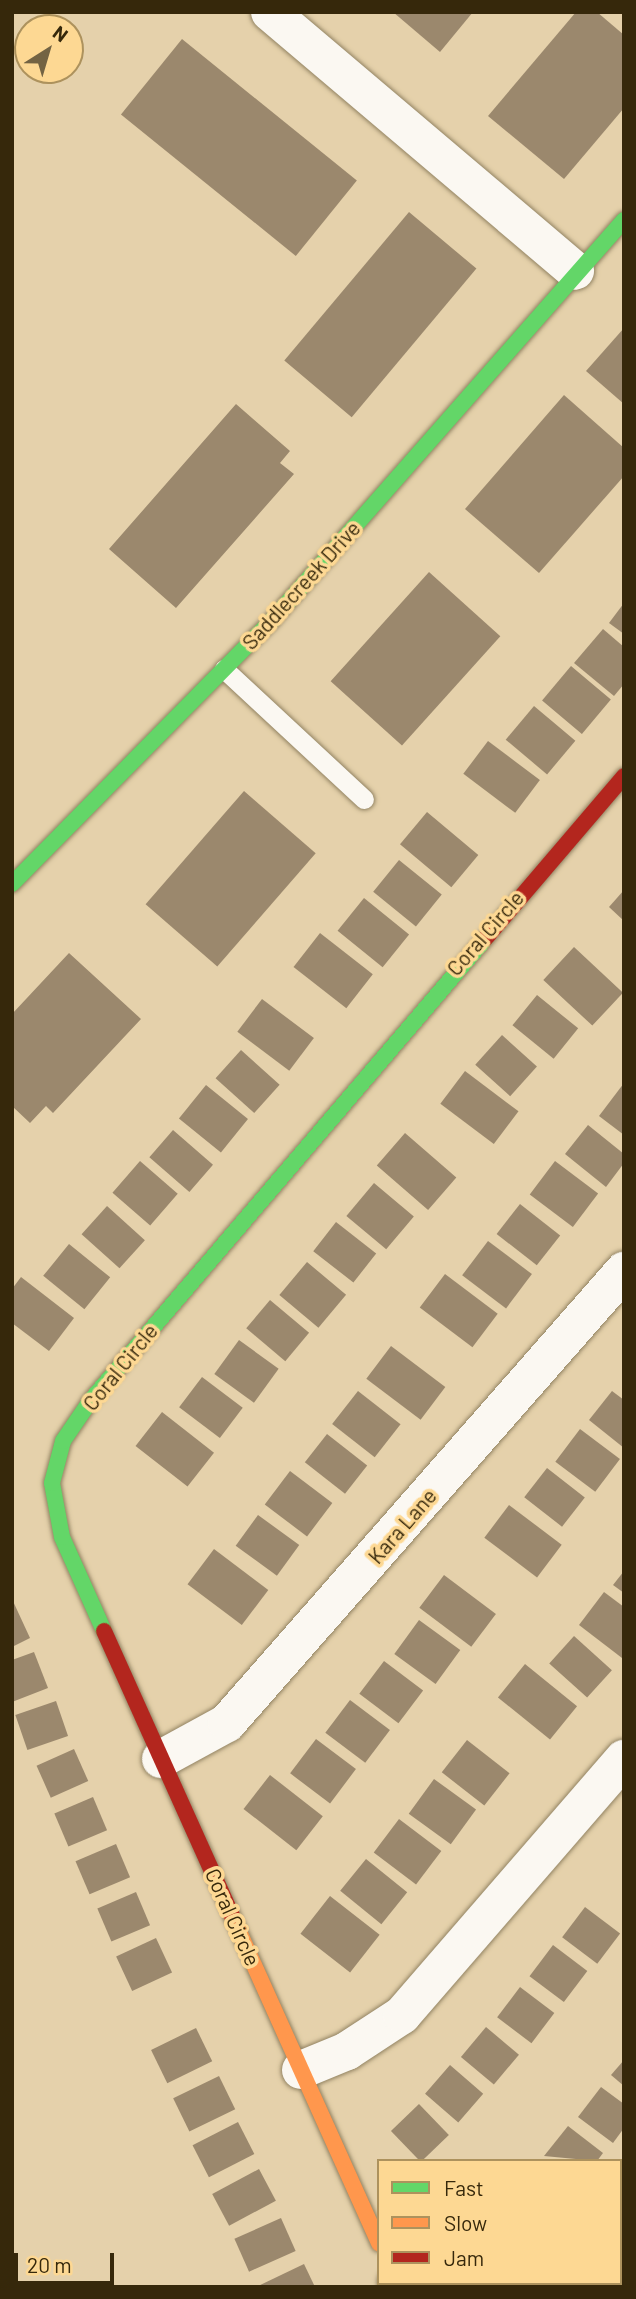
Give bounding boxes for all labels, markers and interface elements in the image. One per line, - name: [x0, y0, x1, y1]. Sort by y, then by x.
- north arrow: [14, 14, 84, 84]
- text: N: [49, 20, 73, 46]
- street label: Saddlecreek Drive: [237, 516, 365, 654]
- street label: Coral Circle: [441, 885, 529, 981]
- street label: Coral Circle: [77, 1319, 163, 1415]
- street label: Kara Lane: [363, 1483, 441, 1569]
- street label: Coral Circle: [200, 1864, 266, 1970]
- legend: [377, 2159, 622, 2285]
- text: Fast: [444, 2175, 484, 2200]
- text: Slow: [444, 2210, 487, 2235]
- scale bar: [18, 2240, 117, 2284]
- text: Jam: [444, 2245, 484, 2270]
- text: 20 m: [27, 2252, 72, 2277]

